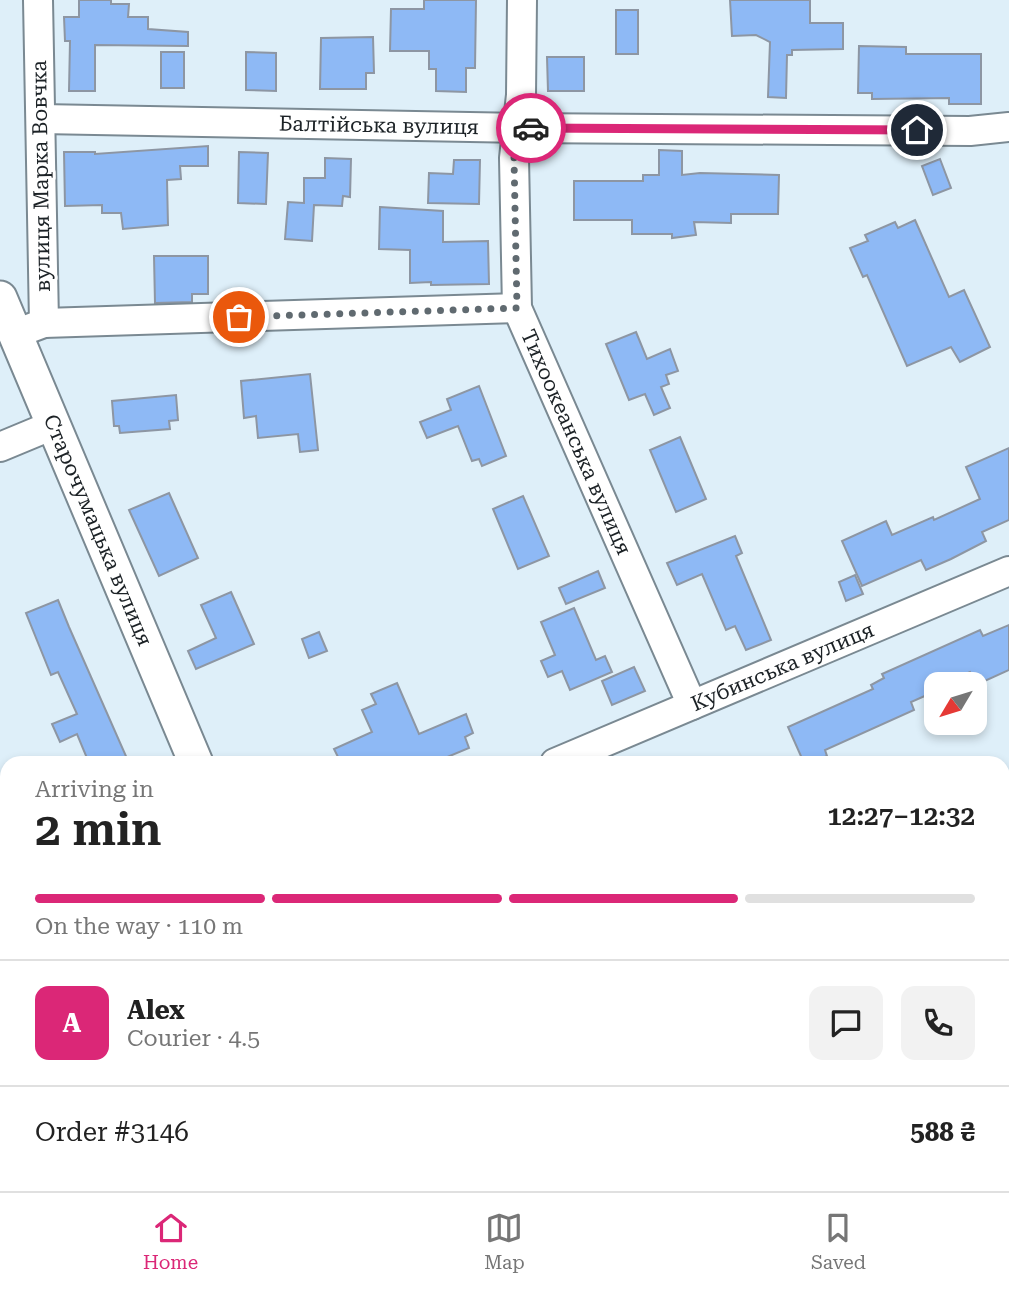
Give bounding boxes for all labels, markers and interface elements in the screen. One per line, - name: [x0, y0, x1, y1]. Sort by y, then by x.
- street label: вулиця Марка Вовчка: [27, 59, 55, 292]
- courier: [496, 93, 566, 163]
- pin: [887, 100, 947, 160]
- icon: car: [512, 109, 550, 147]
- street label: Балтійська вулиця: [279, 111, 479, 139]
- icon: home: [898, 111, 936, 149]
- pin: [209, 287, 269, 347]
- icon: bag: [220, 298, 258, 336]
- street label: Тихоокеанська вулиця: [516, 326, 636, 558]
- street label: Старочумацька вулиця: [39, 411, 157, 649]
- street label: Кубинська вулиця: [688, 618, 877, 716]
- north arrow: [924, 672, 987, 735]
- map controls: [924, 672, 987, 735]
- text: Arriving in: [35, 776, 154, 803]
- text: 12:27–12:32: [827, 801, 975, 831]
- text: 2 min: [35, 802, 162, 856]
- text: On the way · 110 m: [35, 913, 243, 940]
- button: chat: [809, 986, 883, 1060]
- button: phone: [901, 986, 975, 1060]
- text: Alex: [127, 995, 185, 1025]
- text: A: [63, 1008, 81, 1038]
- text: Courier · 4.5: [127, 1025, 260, 1052]
- text: Order #3146: [35, 1117, 189, 1147]
- text: 588 ₴: [910, 1117, 975, 1147]
- tab: Home: [143, 1209, 198, 1274]
- tab: Map: [484, 1209, 525, 1274]
- tab: Saved: [811, 1209, 866, 1274]

